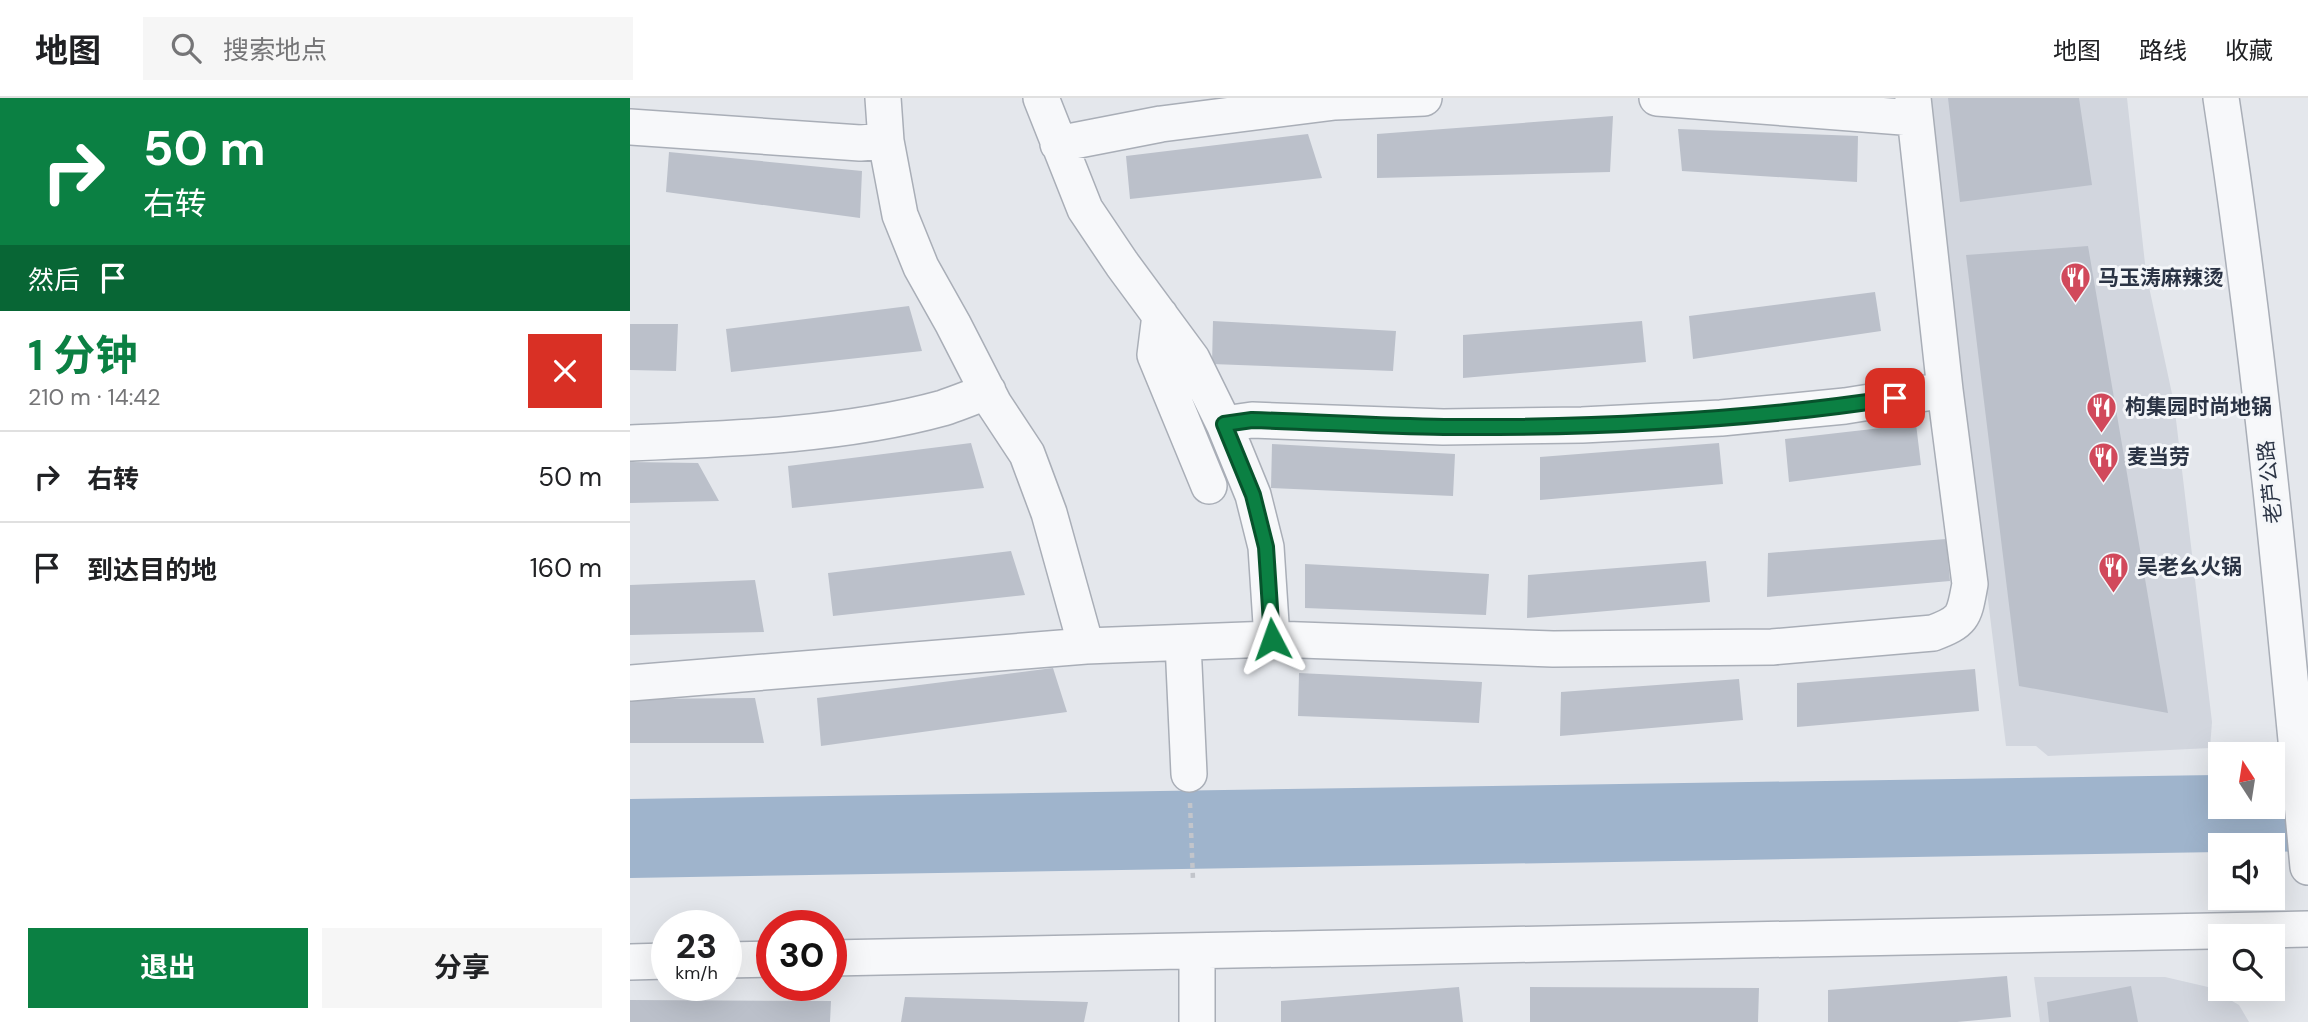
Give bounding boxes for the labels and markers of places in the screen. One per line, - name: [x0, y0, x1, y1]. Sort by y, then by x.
- restaurant icon: 马玉涛麻辣烫: [2058, 261, 2092, 305]
- place label: 马玉涛麻辣烫: [2098, 264, 2224, 292]
- pin: [1865, 368, 1925, 428]
- restaurant icon: 枸集园时尚地锅: [2085, 390, 2119, 434]
- place label: 枸集园时尚地锅: [2125, 393, 2272, 421]
- restaurant icon: 麦当劳: [2087, 440, 2121, 484]
- place label: 麦当劳: [2127, 443, 2190, 471]
- restaurant icon: 吴老幺火锅: [2097, 550, 2131, 594]
- place label: 吴老幺火锅: [2137, 553, 2242, 581]

